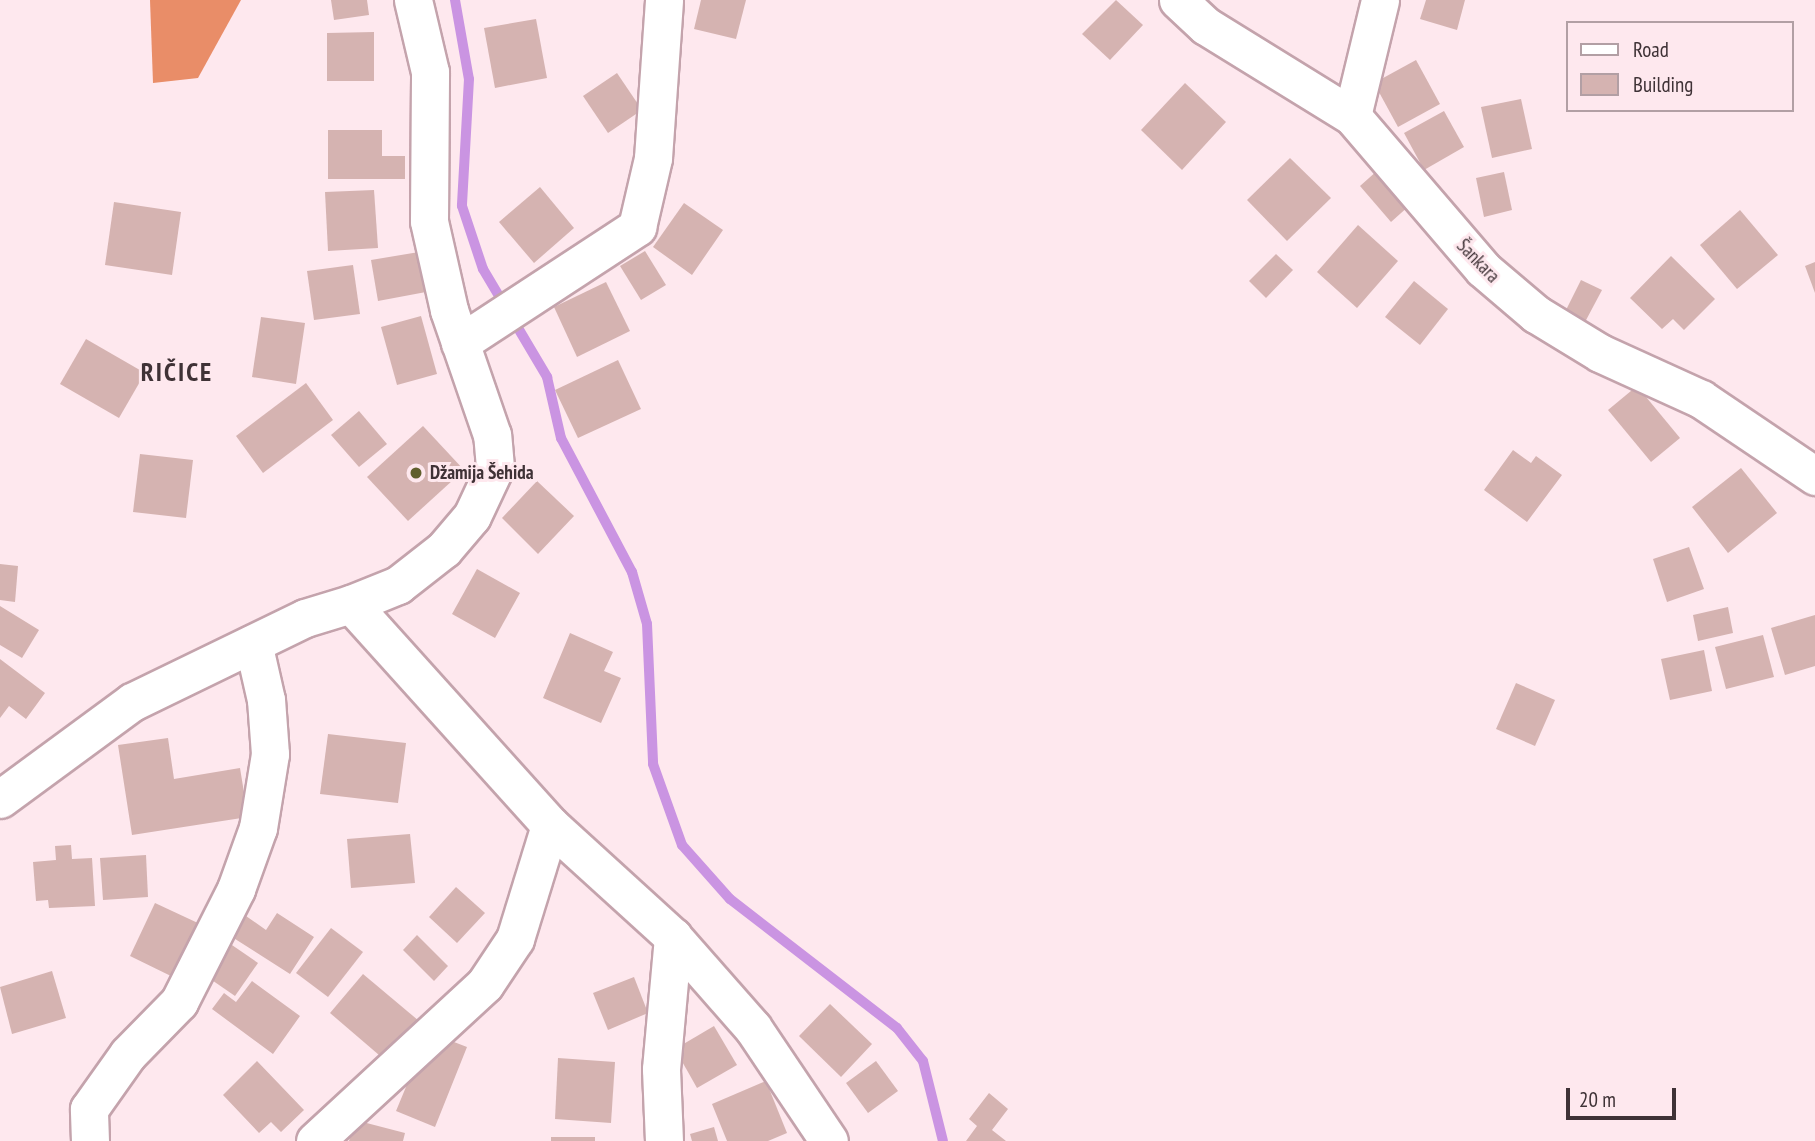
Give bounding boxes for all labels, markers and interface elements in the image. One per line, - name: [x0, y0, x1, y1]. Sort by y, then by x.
- legend: [1566, 21, 1794, 112]
- text: Road: [1633, 36, 1669, 63]
- text: Building: [1633, 71, 1693, 98]
- street label: Šankara: [1452, 234, 1504, 288]
- district label: RIČICE: [142, 356, 212, 388]
- place label: Džamija Šehida: [430, 462, 533, 484]
- marker: Džamija Šehida: [408, 465, 424, 481]
- scale bar: [1570, 1074, 1680, 1118]
- text: 20 m: [1579, 1086, 1616, 1113]

